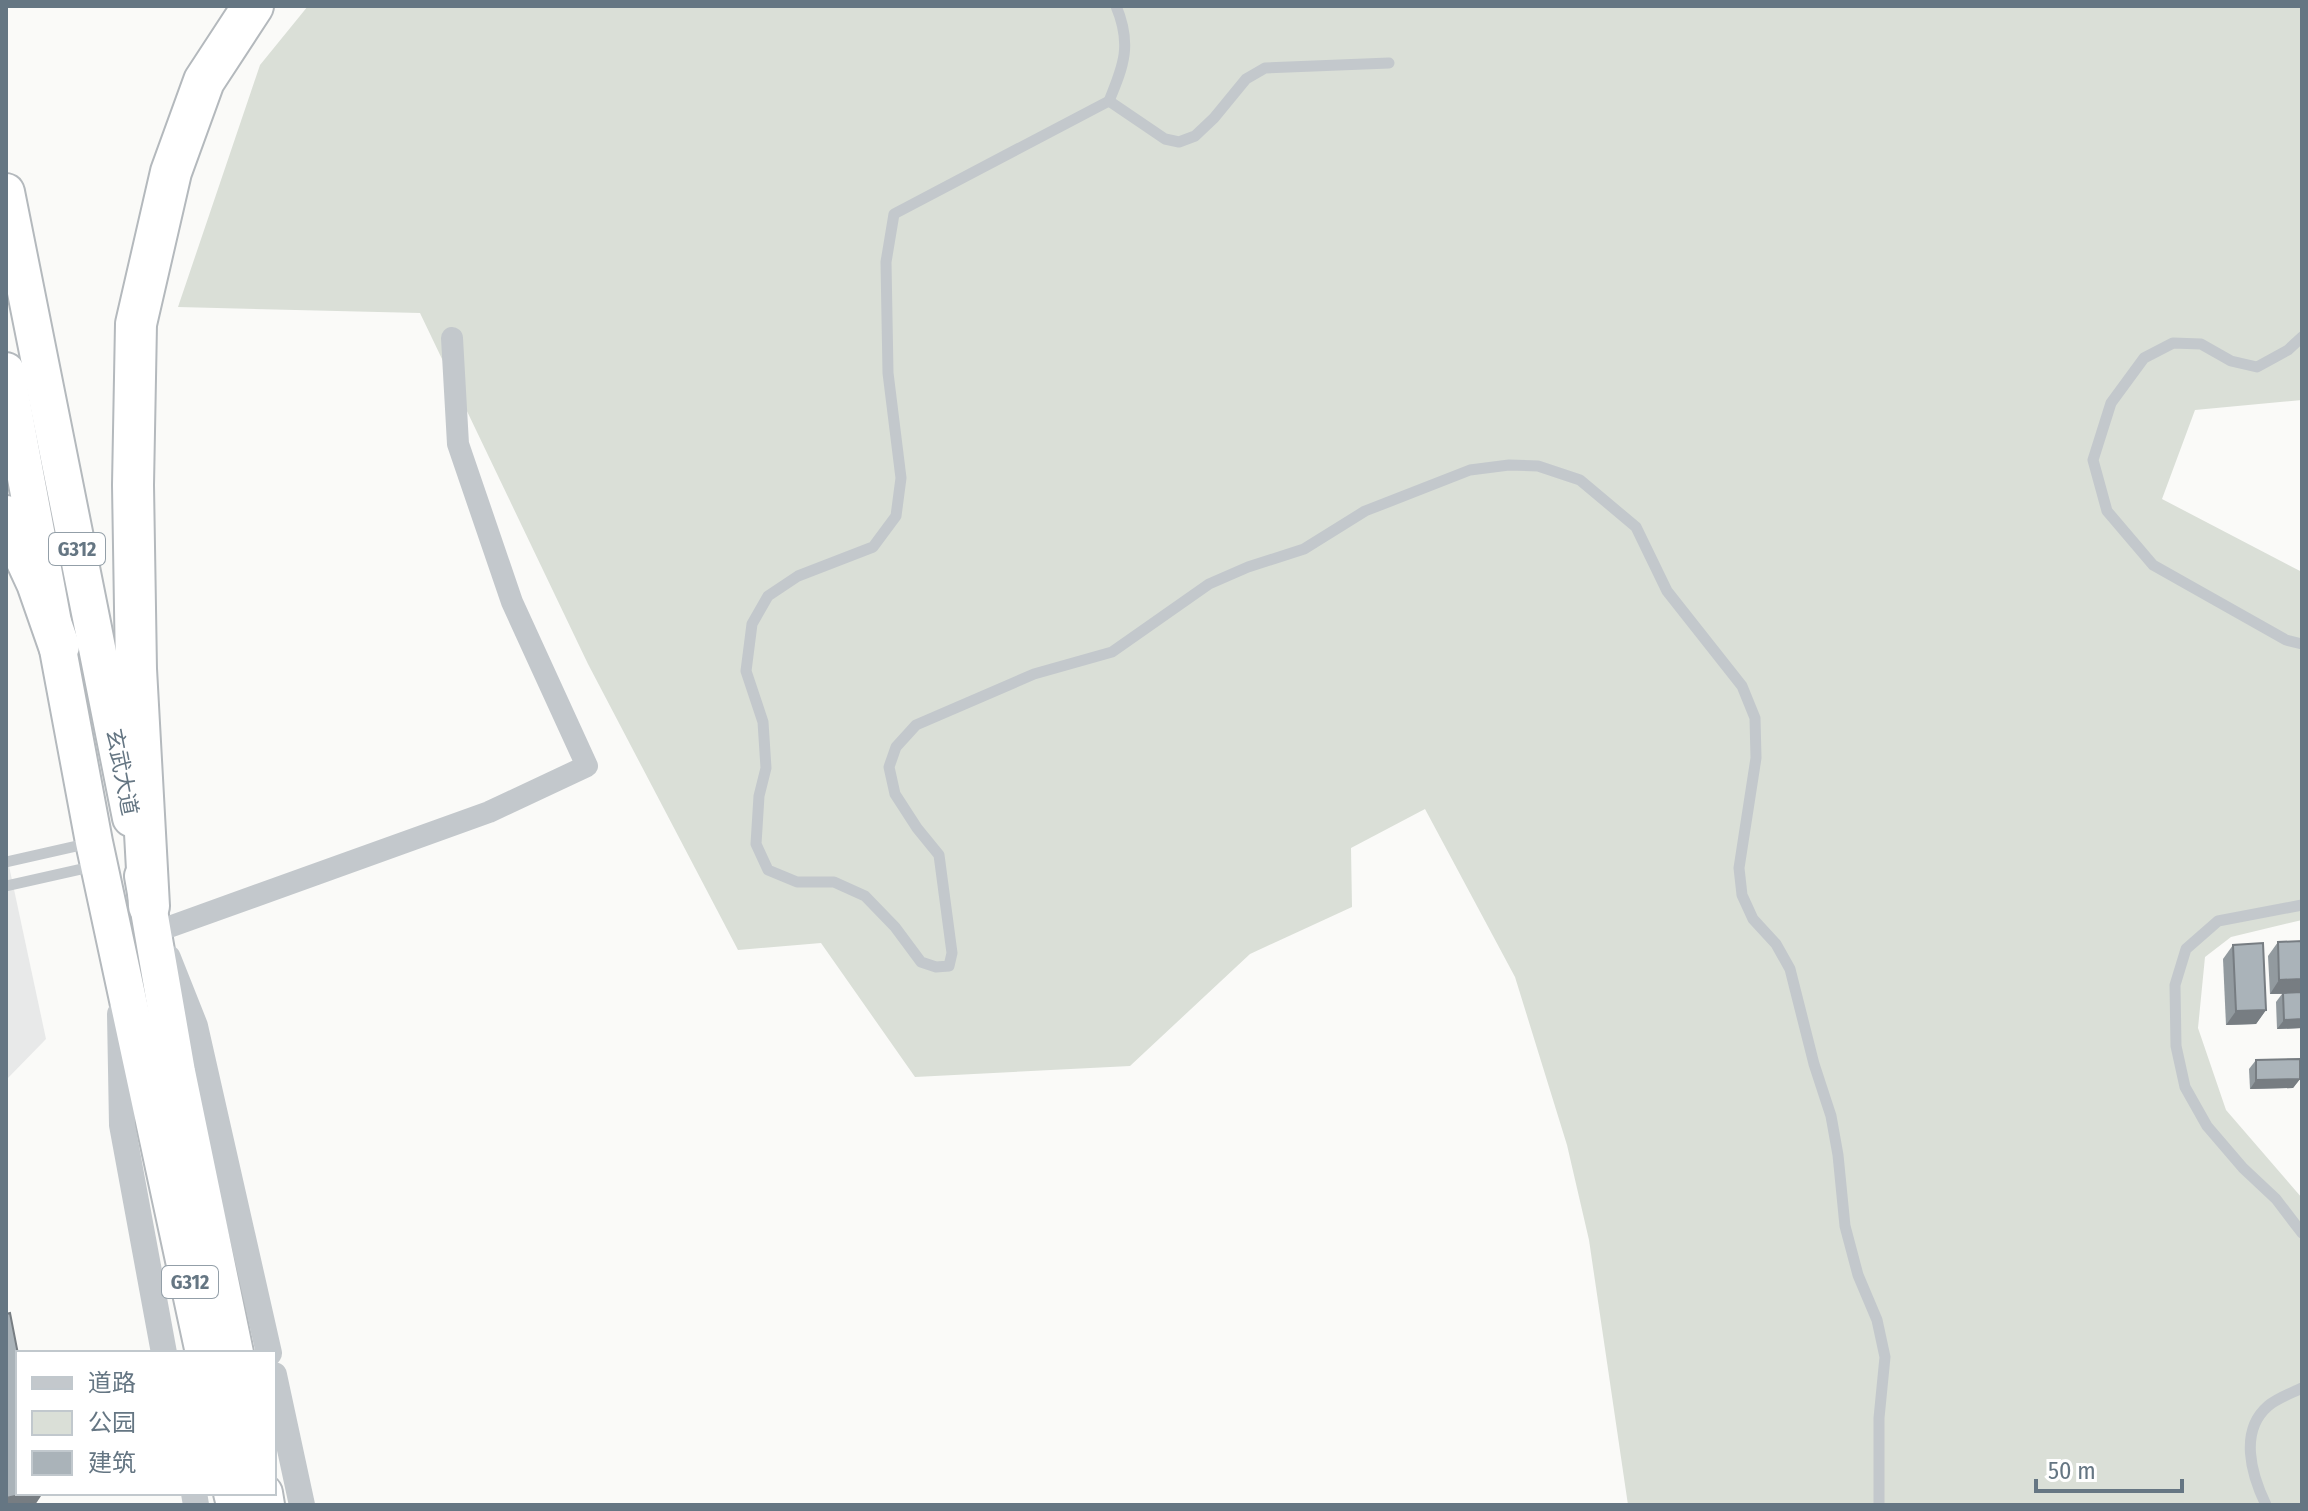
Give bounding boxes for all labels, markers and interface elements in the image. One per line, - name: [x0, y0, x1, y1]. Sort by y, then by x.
- road number: G312: [49, 533, 105, 565]
- street label: 玄武大道: [100, 726, 144, 818]
- road number: G312: [162, 1266, 218, 1298]
- legend: [16, 1351, 276, 1495]
- text: 道路: [88, 1369, 136, 1397]
- text: 公园: [88, 1409, 136, 1437]
- scale bar: [2036, 1443, 2182, 1493]
- text: 建筑: [88, 1449, 136, 1477]
- text: 50 m: [2048, 1457, 2096, 1485]

